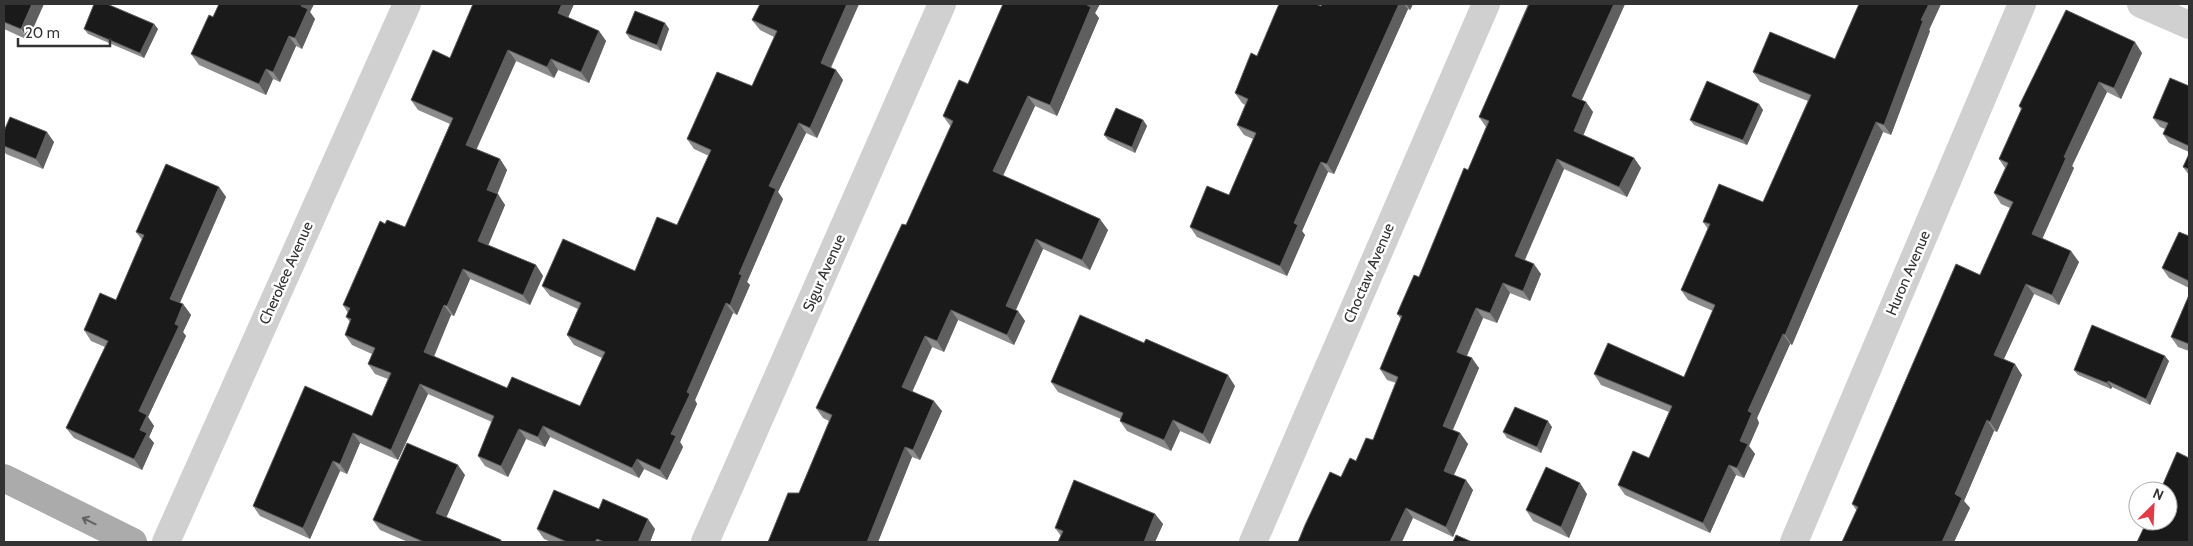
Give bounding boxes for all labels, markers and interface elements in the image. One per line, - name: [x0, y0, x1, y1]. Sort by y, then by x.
- scale bar: [18, 15, 110, 47]
- text: 20 m: [25, 24, 60, 42]
- street label: Cherokee Avenue: [255, 219, 317, 327]
- street label: Choctaw Avenue: [1340, 220, 1398, 325]
- street label: Huron Avenue: [1882, 228, 1934, 318]
- street label: Sigur Avenue: [799, 231, 849, 315]
- north arrow: [2128, 481, 2178, 531]
- text: N: [2150, 484, 2166, 504]
- one-way arrow: [82, 515, 97, 525]

